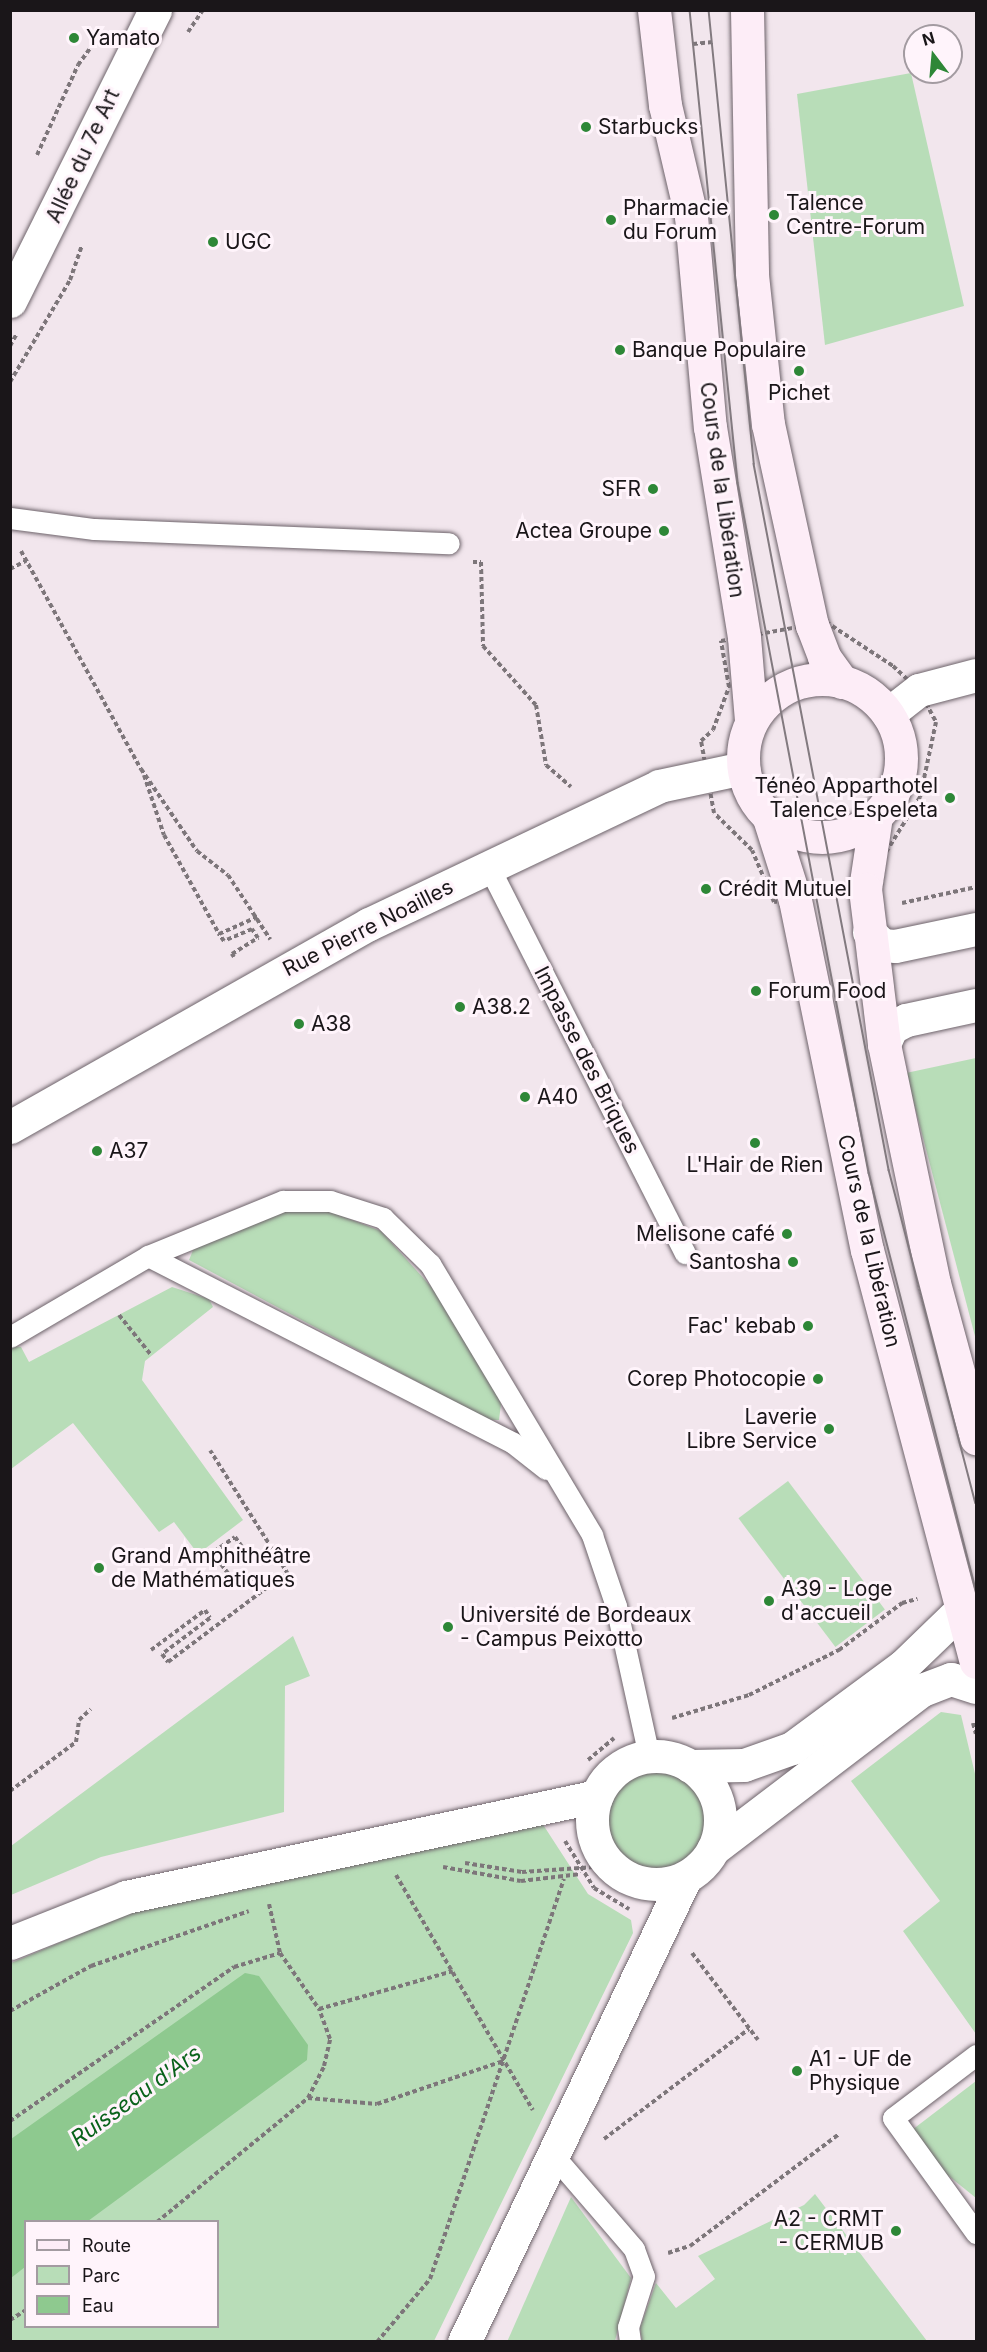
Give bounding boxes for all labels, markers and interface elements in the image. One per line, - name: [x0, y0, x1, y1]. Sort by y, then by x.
- north arrow: [903, 24, 963, 84]
- place label: Yamato: [86, 25, 160, 51]
- text: N: [920, 27, 937, 50]
- marker: Yamato: [67, 31, 81, 45]
- street label: Allée du 7e Art: [41, 85, 125, 227]
- place label: Starbucks: [598, 114, 698, 140]
- marker: Starbucks: [579, 120, 593, 134]
- place label: Talence Centre-Forum: [786, 190, 925, 240]
- place label: Pharmacie du Forum: [623, 195, 728, 245]
- marker: Talence Centre-Forum: [767, 208, 781, 222]
- marker: Pharmacie du Forum: [604, 213, 618, 227]
- place label: UGC: [225, 229, 272, 255]
- marker: UGC: [206, 235, 220, 249]
- place label: Banque Populaire: [632, 337, 806, 363]
- marker: Banque Populaire: [613, 343, 627, 357]
- marker: Pichet: [792, 364, 806, 378]
- street label: Cours de la Libération: [694, 380, 750, 600]
- place label: Pichet: [768, 380, 830, 406]
- place label: SFR: [602, 476, 641, 502]
- marker: SFR: [646, 482, 660, 496]
- place label: Actea Groupe: [515, 518, 652, 544]
- marker: Actea Groupe: [657, 524, 671, 538]
- place label: Ténéo Apparthotel Talence Espeleta: [754, 773, 938, 823]
- marker: Ténéo Apparthotel Talence Espeleta: [943, 791, 957, 805]
- street label: Rue Pierre Noailles: [279, 874, 457, 982]
- place label: Crédit Mutuel: [718, 876, 852, 902]
- marker: Crédit Mutuel: [699, 882, 713, 896]
- street label: Impasse des Briques: [529, 962, 645, 1158]
- place label: Forum Food: [768, 978, 886, 1004]
- marker: Forum Food: [749, 984, 763, 998]
- place label: A38.2: [472, 994, 531, 1020]
- marker: A38.2: [453, 1000, 467, 1014]
- place label: A38: [311, 1011, 351, 1037]
- marker: A38: [292, 1017, 306, 1031]
- place label: A40: [537, 1084, 578, 1110]
- marker: A40: [518, 1090, 532, 1104]
- street label: Cours de la Libération: [832, 1132, 906, 1350]
- marker: L'Hair de Rien: [748, 1136, 762, 1150]
- place label: A37: [109, 1138, 148, 1164]
- marker: A37: [90, 1144, 104, 1158]
- place label: L'Hair de Rien: [687, 1152, 823, 1178]
- place label: Melisone café: [636, 1221, 775, 1247]
- marker: Melisone café: [780, 1227, 794, 1241]
- place label: Santosha: [689, 1249, 781, 1275]
- marker: Santosha: [786, 1255, 800, 1269]
- place label: Fac' kebab: [687, 1313, 796, 1339]
- marker: Fac' kebab: [801, 1319, 815, 1333]
- place label: Corep Photocopie: [627, 1366, 806, 1392]
- marker: Corep Photocopie: [811, 1372, 825, 1386]
- place label: Laverie Libre Service: [686, 1404, 817, 1454]
- marker: Laverie Libre Service: [822, 1422, 836, 1436]
- place label: Grand Amphithéâtre de Mathématiques: [111, 1543, 311, 1593]
- marker: Grand Amphithéâtre de Mathématiques: [92, 1561, 106, 1575]
- place label: A39 - Loge d'accueil: [781, 1576, 893, 1626]
- marker: A39 - Loge d'accueil: [762, 1594, 776, 1608]
- place label: Université de Bordeaux - Campus Peixotto: [460, 1602, 692, 1652]
- marker: Université de Bordeaux - Campus Peixotto: [441, 1620, 455, 1634]
- water label: Ruisseau d'Ars: [66, 2040, 206, 2152]
- place label: A1 - UF de Physique: [809, 2046, 912, 2096]
- marker: A1 - UF de Physique: [790, 2064, 804, 2078]
- place label: A2 - CRMT - CERMUB: [774, 2206, 884, 2256]
- legend: [24, 2220, 219, 2328]
- marker: A2 - CRMT - CERMUB: [889, 2224, 903, 2238]
- text: Route: [82, 2235, 131, 2256]
- text: Parc: [82, 2265, 120, 2286]
- text: Eau: [82, 2295, 114, 2316]

